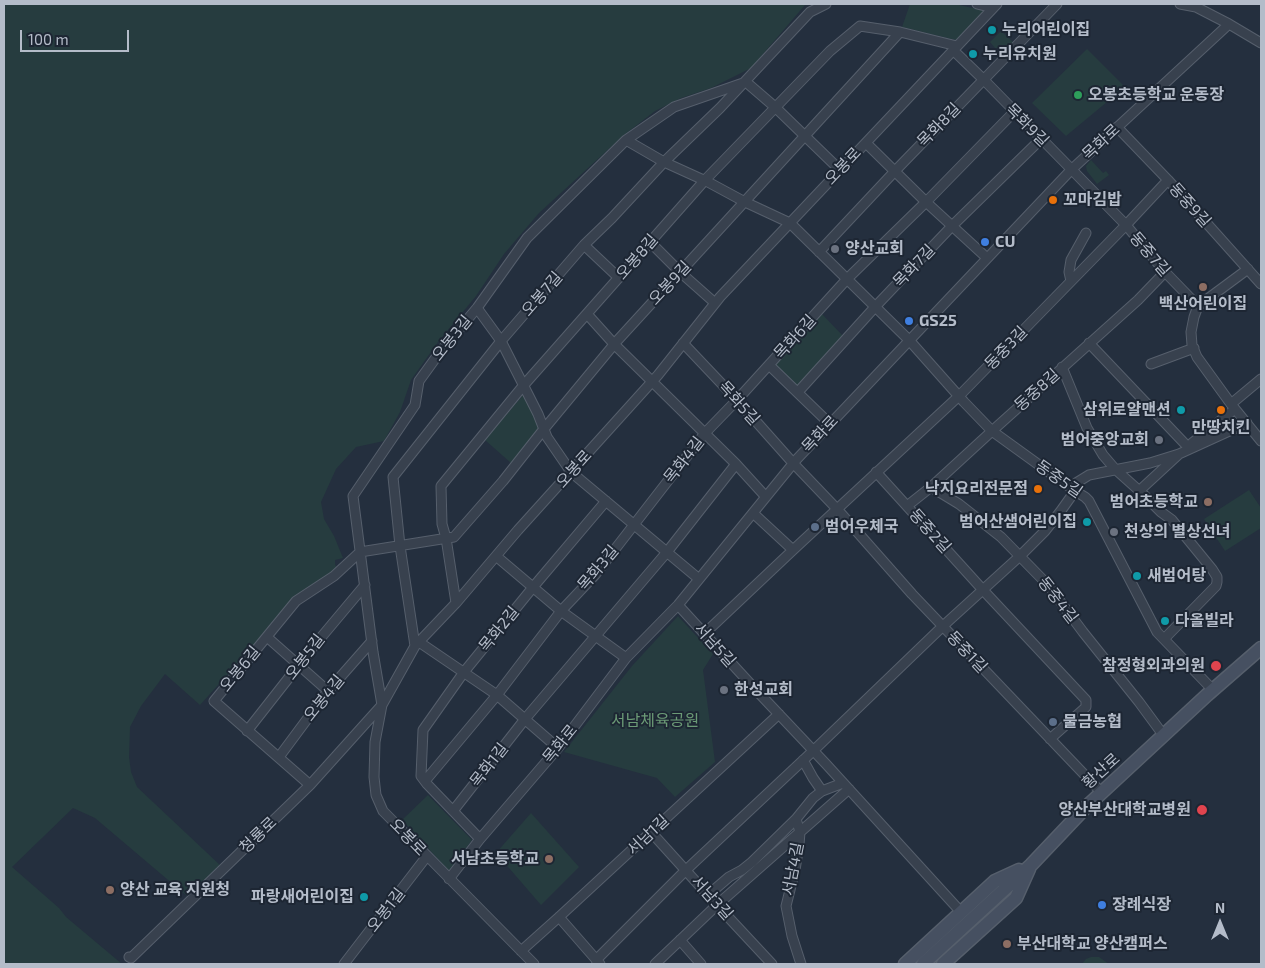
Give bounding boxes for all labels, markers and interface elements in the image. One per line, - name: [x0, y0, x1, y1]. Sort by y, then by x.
- scale bar: [22, 20, 131, 52]
- place label: 누리어린이집: [1002, 20, 1090, 40]
- marker: 누리어린이집: [986, 24, 998, 36]
- text: 100 m: [28, 30, 69, 48]
- place label: 누리유치원: [983, 44, 1057, 64]
- marker: 누리유치원: [967, 48, 979, 60]
- place label: 오봉초등학교 운동장: [1088, 85, 1224, 105]
- marker: 오봉초등학교 운동장: [1072, 89, 1084, 101]
- street label: 목화8길: [913, 99, 965, 151]
- street label: 목화9길: [1001, 99, 1053, 151]
- street label: 목화로: [1078, 120, 1124, 164]
- street label: 오봉로: [821, 143, 865, 189]
- street label: 동중9길: [1165, 179, 1215, 231]
- place label: 꼬마김밥: [1063, 190, 1122, 210]
- marker: 꼬마김밥: [1047, 194, 1059, 206]
- street label: 동중7길: [1126, 228, 1174, 280]
- street label: 오봉8길: [612, 230, 662, 284]
- place label: CU: [995, 232, 1015, 252]
- marker: CU: [979, 236, 991, 248]
- place label: 양산교회: [845, 239, 904, 259]
- street label: 목화7길: [889, 241, 939, 291]
- marker: 양산교회: [829, 243, 841, 255]
- street label: 오봉9길: [645, 257, 695, 309]
- street label: 오봉7길: [518, 268, 566, 320]
- marker: 백산어린이집: [1197, 281, 1209, 293]
- place label: 백산어린이집: [1159, 294, 1247, 314]
- street label: 오봉3길: [428, 311, 476, 365]
- street label: 목화6길: [770, 311, 820, 363]
- place label: GS25: [919, 311, 957, 331]
- marker: GS25: [903, 315, 915, 327]
- street label: 동중3길: [981, 322, 1031, 374]
- street label: 동중8길: [1011, 365, 1063, 415]
- street label: 목화5길: [714, 377, 764, 429]
- place label: 삼위로얄맨션: [1083, 400, 1171, 420]
- marker: 삼위로얄맨션: [1175, 404, 1187, 416]
- marker: 만땅치킨: [1215, 404, 1227, 416]
- street label: 목화로: [798, 411, 842, 457]
- place label: 만땅치킨: [1192, 418, 1250, 438]
- place label: 범어중앙교회: [1061, 430, 1149, 450]
- street label: 목화4길: [660, 433, 708, 487]
- marker: 범어중앙교회: [1153, 434, 1165, 446]
- street label: 오봉로: [552, 446, 596, 492]
- street label: 동중5길: [1032, 456, 1086, 502]
- place label: 낙지요리전문점: [925, 479, 1028, 499]
- marker: 낙지요리전문점: [1032, 483, 1044, 495]
- place label: 범어초등학교: [1110, 492, 1198, 512]
- marker: 범어초등학교: [1202, 496, 1214, 508]
- street label: 동중2길: [905, 505, 955, 557]
- place label: 범어산샘어린이집: [959, 512, 1077, 532]
- marker: 범어산샘어린이집: [1081, 516, 1093, 528]
- place label: 범어우체국: [825, 517, 899, 537]
- marker: 범어우체국: [809, 521, 821, 533]
- place label: 천상의 별상선녀: [1124, 522, 1230, 542]
- marker: 천상의 별상선녀: [1108, 526, 1120, 538]
- street label: 목화3길: [574, 542, 622, 594]
- place label: 새범어탕: [1147, 566, 1206, 586]
- marker: 새범어탕: [1131, 570, 1143, 582]
- street label: 동중4길: [1034, 573, 1082, 627]
- street label: 목화2길: [475, 602, 523, 656]
- place label: 다올빌라: [1175, 611, 1234, 631]
- marker: 다올빌라: [1159, 615, 1171, 627]
- street label: 서남5길: [690, 619, 740, 671]
- street label: 동중1길: [943, 627, 991, 677]
- street label: 오봉5길: [281, 630, 329, 684]
- street label: 오봉6길: [216, 642, 264, 696]
- place label: 참정형외과의원: [1102, 656, 1205, 676]
- marker: 참정형외과의원: [1209, 659, 1223, 673]
- street label: 오봉4길: [300, 671, 348, 725]
- place label: 한성교회: [734, 680, 793, 700]
- marker: 한성교회: [718, 684, 730, 696]
- park label: 서남체육공원: [611, 711, 699, 731]
- place label: 물금농협: [1063, 712, 1122, 732]
- marker: 물금농협: [1047, 716, 1059, 728]
- street label: 목화로: [539, 721, 581, 767]
- street label: 목화1길: [466, 739, 512, 791]
- street label: 황산로: [1078, 749, 1124, 793]
- place label: 양산부산대학교병원: [1059, 800, 1191, 820]
- marker: 양산부산대학교병원: [1195, 803, 1209, 817]
- street label: 서남1길: [623, 811, 673, 859]
- street label: 청룡로: [235, 813, 281, 857]
- street label: 오봉로: [386, 814, 430, 860]
- street label: 서남4길: [778, 841, 808, 897]
- place label: 서남초등학교: [451, 849, 539, 869]
- marker: 서남초등학교: [543, 853, 555, 865]
- street label: 서남3길: [687, 872, 737, 924]
- place label: 양산 교육 지원청: [120, 880, 230, 900]
- marker: 양산 교육 지원청: [104, 884, 116, 896]
- street label: 오봉1길: [363, 884, 409, 936]
- place label: 파랑새어린이집: [251, 887, 354, 907]
- marker: 파랑새어린이집: [358, 891, 370, 903]
- place label: 장례식장: [1112, 895, 1171, 915]
- north arrow: [1195, 898, 1245, 948]
- marker: 장례식장: [1096, 899, 1108, 911]
- text: N: [1215, 899, 1225, 916]
- place label: 부산대학교 양산캠퍼스: [1017, 934, 1168, 954]
- marker: 부산대학교 양산캠퍼스: [1001, 938, 1013, 950]

